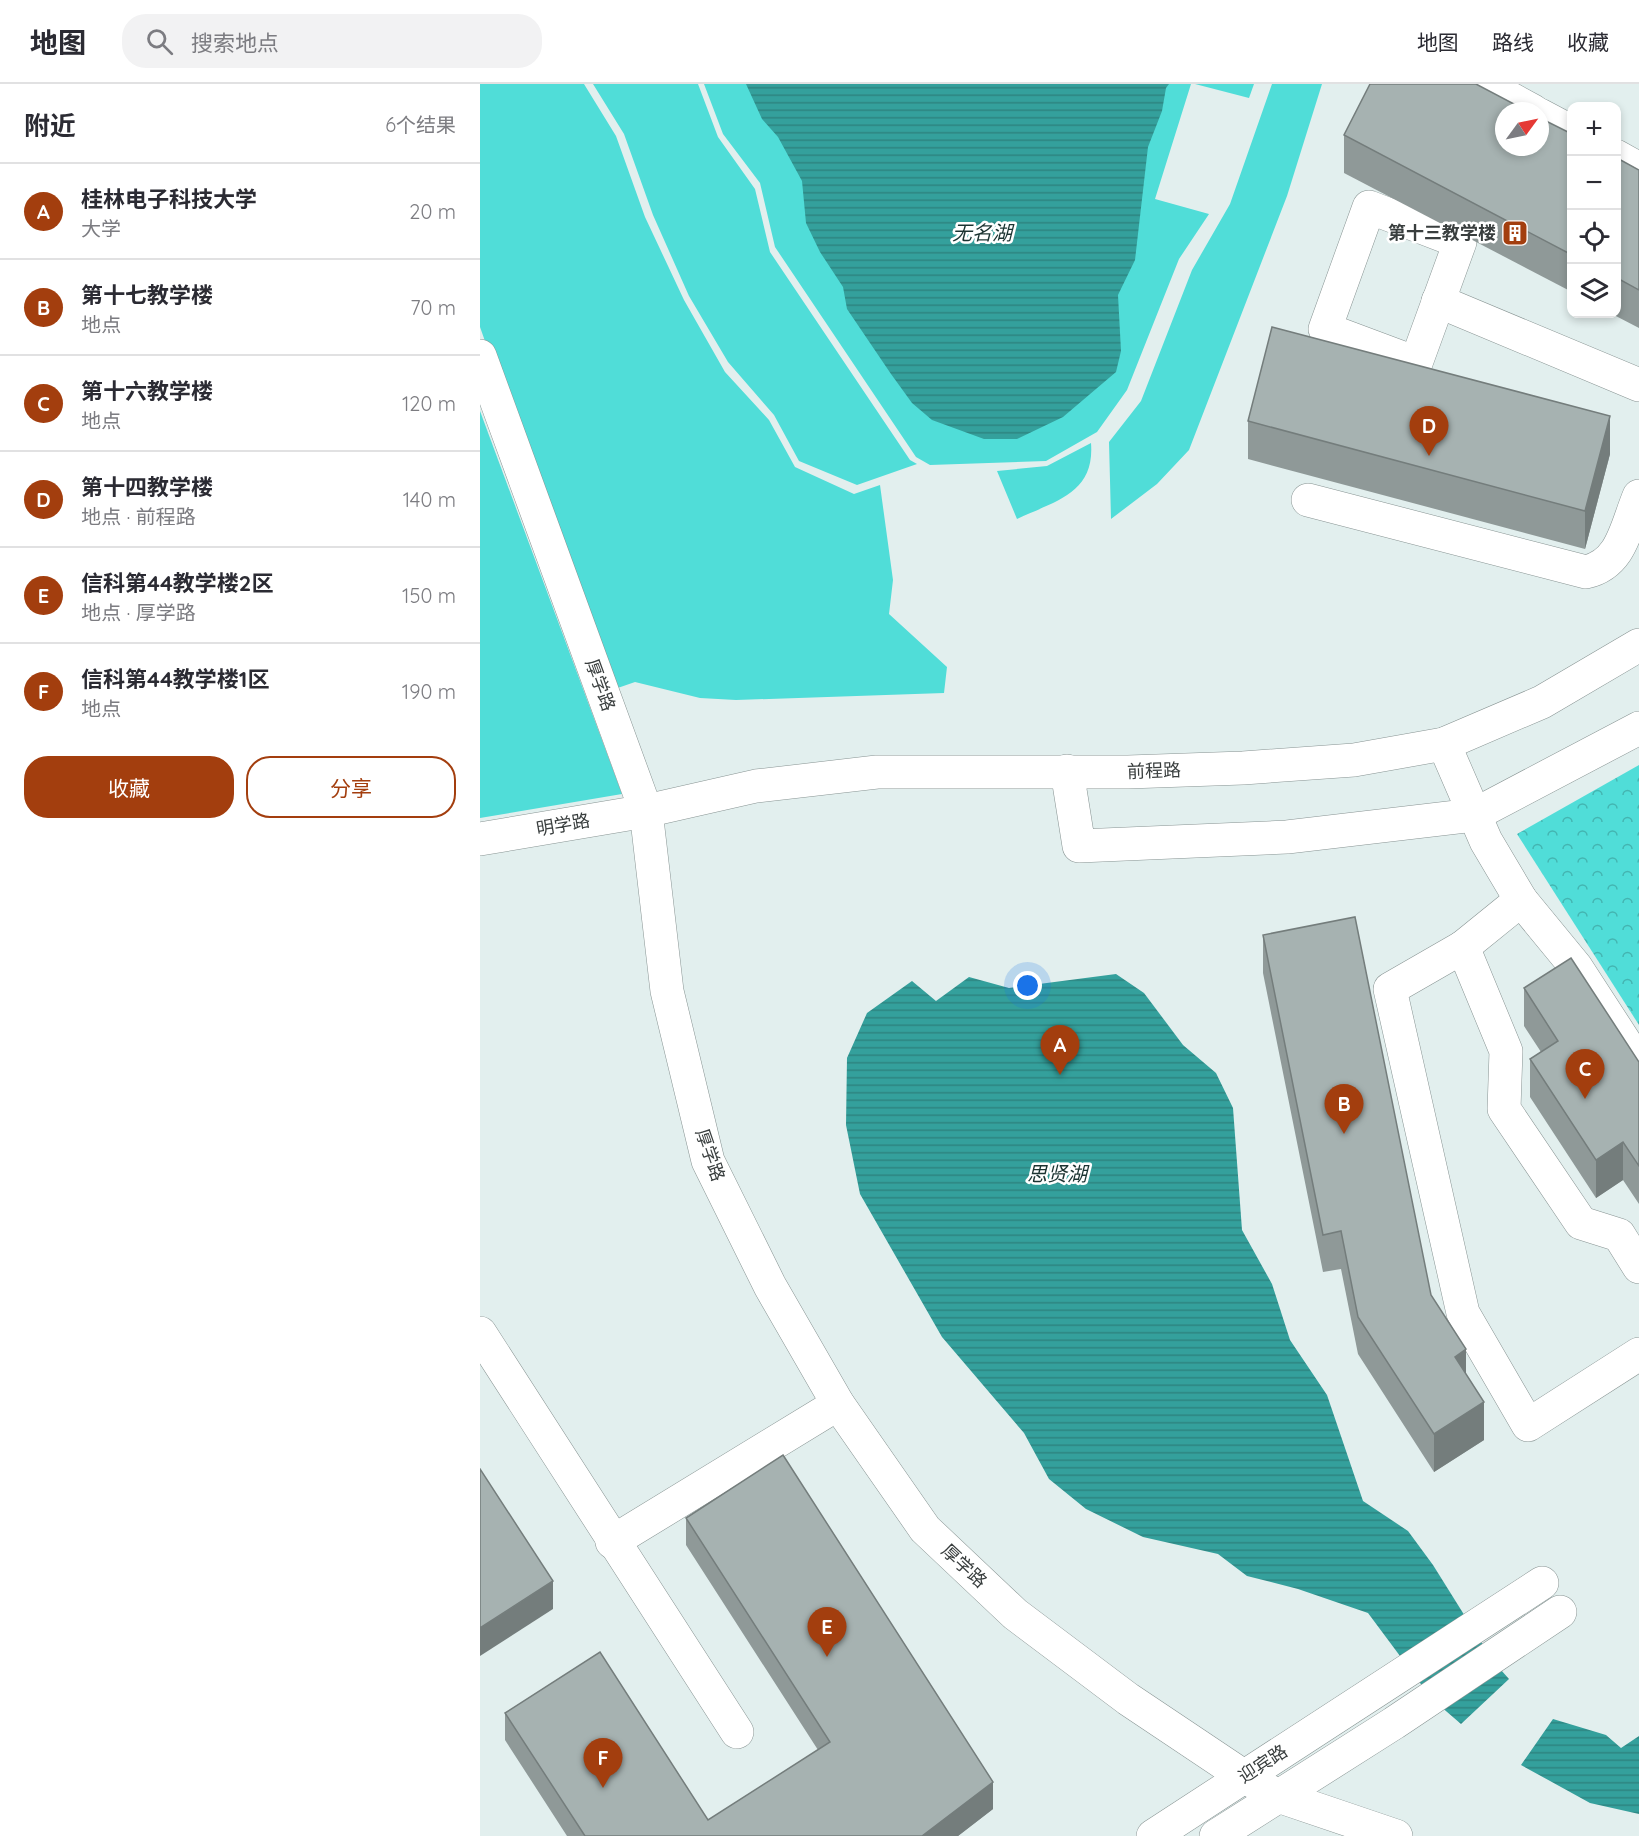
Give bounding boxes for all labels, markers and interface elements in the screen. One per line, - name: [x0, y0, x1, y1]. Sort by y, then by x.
- search box: [122, 14, 542, 68]
- text: 地图: [30, 25, 86, 60]
- icon: search: [143, 25, 176, 58]
- text: 搜索地点: [191, 29, 279, 57]
- text: 地图: [1417, 29, 1459, 55]
- text: 路线: [1492, 29, 1534, 55]
- text: 收藏: [1567, 29, 1609, 55]
- north arrow: [1495, 102, 1549, 156]
- map controls: [1567, 102, 1621, 318]
- button: +: [1567, 102, 1621, 156]
- text: 附近: [24, 109, 76, 142]
- text: 6个结果: [385, 112, 456, 137]
- button: −: [1567, 156, 1621, 210]
- text: 桂林电子科技大学: [81, 185, 257, 213]
- text: A: [37, 199, 50, 224]
- text: 20 m: [409, 199, 456, 224]
- button: locate: [1567, 210, 1621, 264]
- text: 大学: [81, 216, 121, 241]
- building icon: 第十三教学楼: [1500, 218, 1530, 248]
- water label: 无名湖: [952, 220, 1015, 245]
- place label: 第十三教学楼: [1388, 221, 1496, 244]
- button: layers: [1567, 264, 1621, 318]
- text: 第十七教学楼: [81, 281, 213, 309]
- text: B: [37, 295, 50, 320]
- text: 70 m: [410, 295, 456, 320]
- text: 地点: [81, 312, 121, 337]
- text: 第十六教学楼: [81, 377, 213, 405]
- text: C: [37, 391, 50, 416]
- text: 120 m: [402, 391, 456, 416]
- pin: D: [1410, 406, 1448, 456]
- text: 地点: [81, 408, 121, 433]
- text: 第十四教学楼: [81, 473, 213, 501]
- text: D: [36, 487, 51, 512]
- text: 140 m: [403, 487, 456, 512]
- text: 地点 · 前程路: [81, 504, 196, 529]
- text: 信科第44教学楼2区: [81, 569, 273, 597]
- text: E: [38, 583, 49, 608]
- text: 150 m: [402, 583, 456, 608]
- text: 地点 · 厚学路: [81, 600, 196, 625]
- street label: 厚学路: [580, 656, 621, 714]
- text: 信科第44教学楼1区: [81, 665, 269, 693]
- text: F: [38, 679, 49, 704]
- text: 190 m: [402, 679, 456, 704]
- text: 地点: [81, 696, 121, 721]
- button: 收藏: [24, 756, 234, 818]
- button: 分享: [246, 756, 456, 818]
- street label: 前程路: [1127, 758, 1181, 783]
- street label: 明学路: [534, 808, 591, 841]
- your location: [1013, 971, 1042, 1000]
- pin: A: [1040, 1026, 1080, 1075]
- pin: C: [1566, 1050, 1604, 1099]
- pin: B: [1324, 1084, 1364, 1134]
- street label: 厚学路: [691, 1126, 730, 1184]
- water label: 思贤湖: [1027, 1161, 1090, 1186]
- street label: 厚学路: [937, 1539, 992, 1592]
- pin: E: [808, 1608, 846, 1657]
- pin: F: [584, 1738, 622, 1788]
- street label: 迎宾路: [1234, 1739, 1292, 1788]

